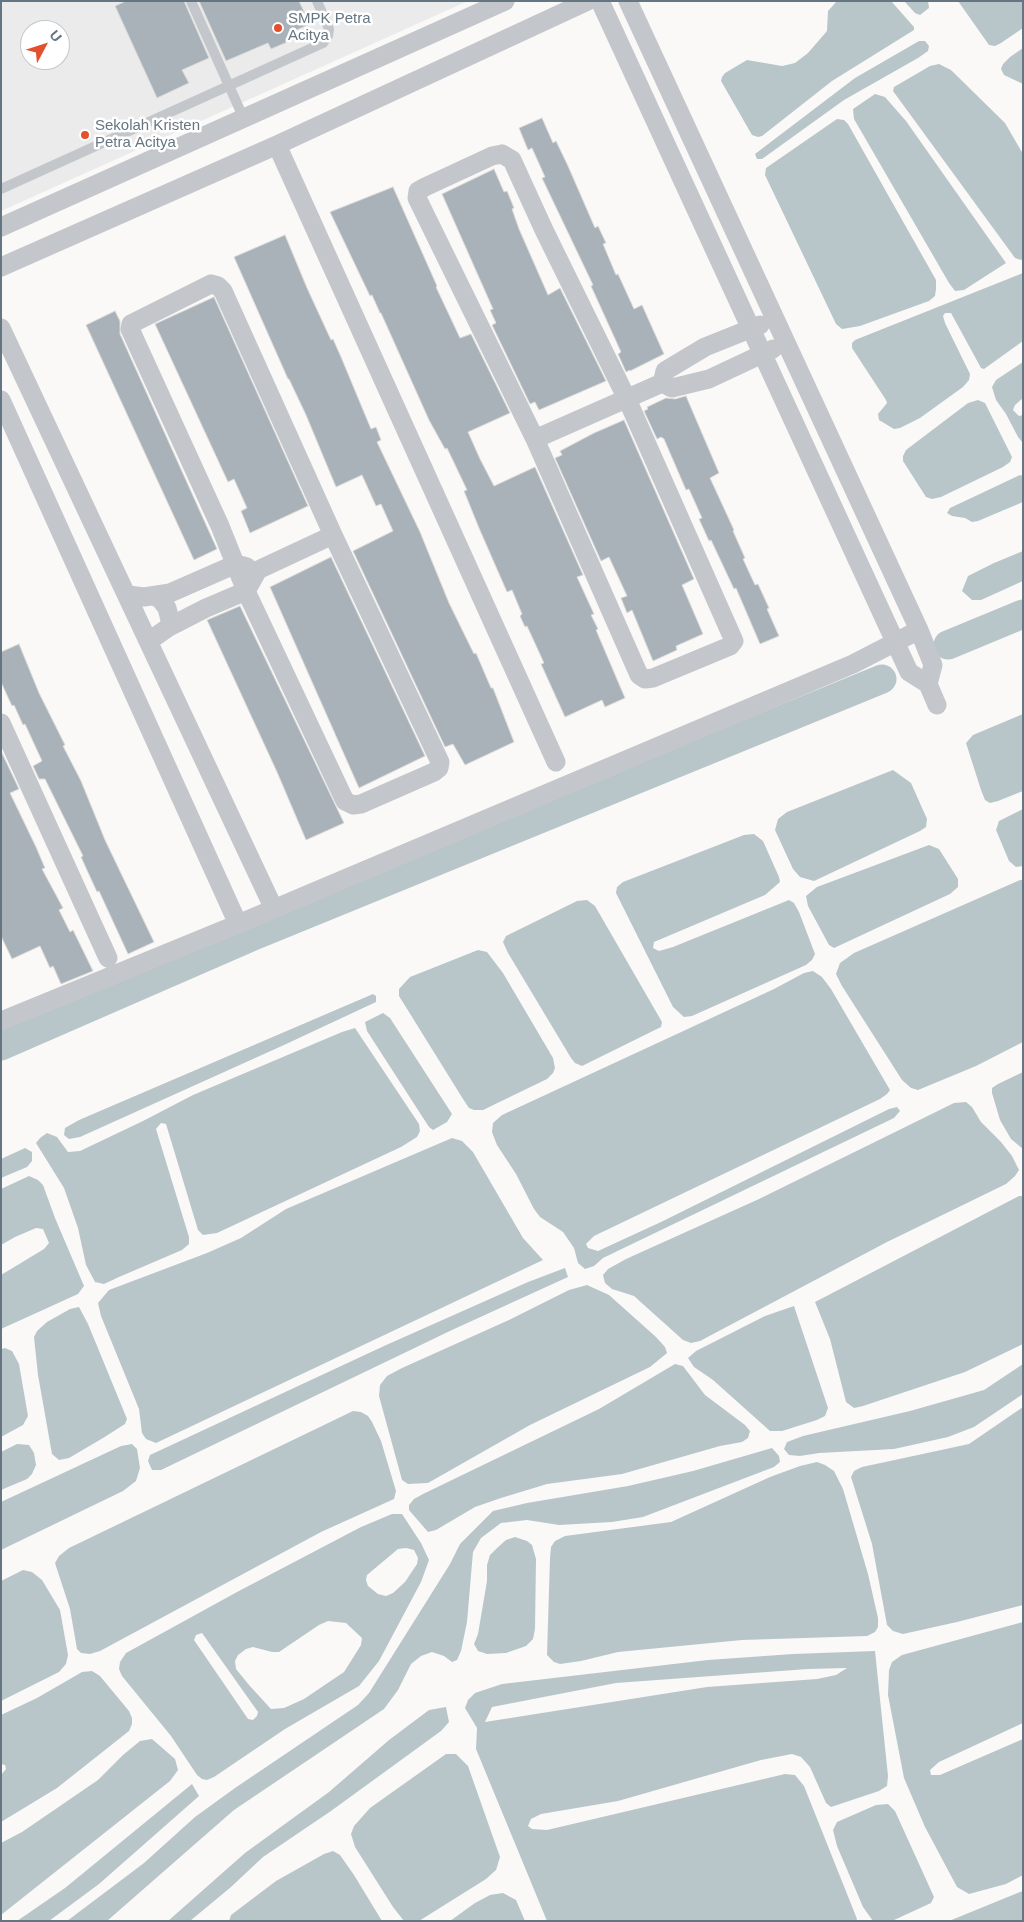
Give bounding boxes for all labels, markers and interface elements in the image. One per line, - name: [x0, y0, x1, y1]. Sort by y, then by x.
- place label: SMPK Petra Acitya: [288, 10, 371, 45]
- north arrow: [20, 20, 70, 70]
- marker: SMPK Petra Acitya: [272, 22, 284, 34]
- text: U: [46, 27, 65, 45]
- place label: Sekolah Kristen Petra Acitya: [95, 117, 200, 152]
- marker: Sekolah Kristen Petra Acitya: [79, 129, 91, 141]

